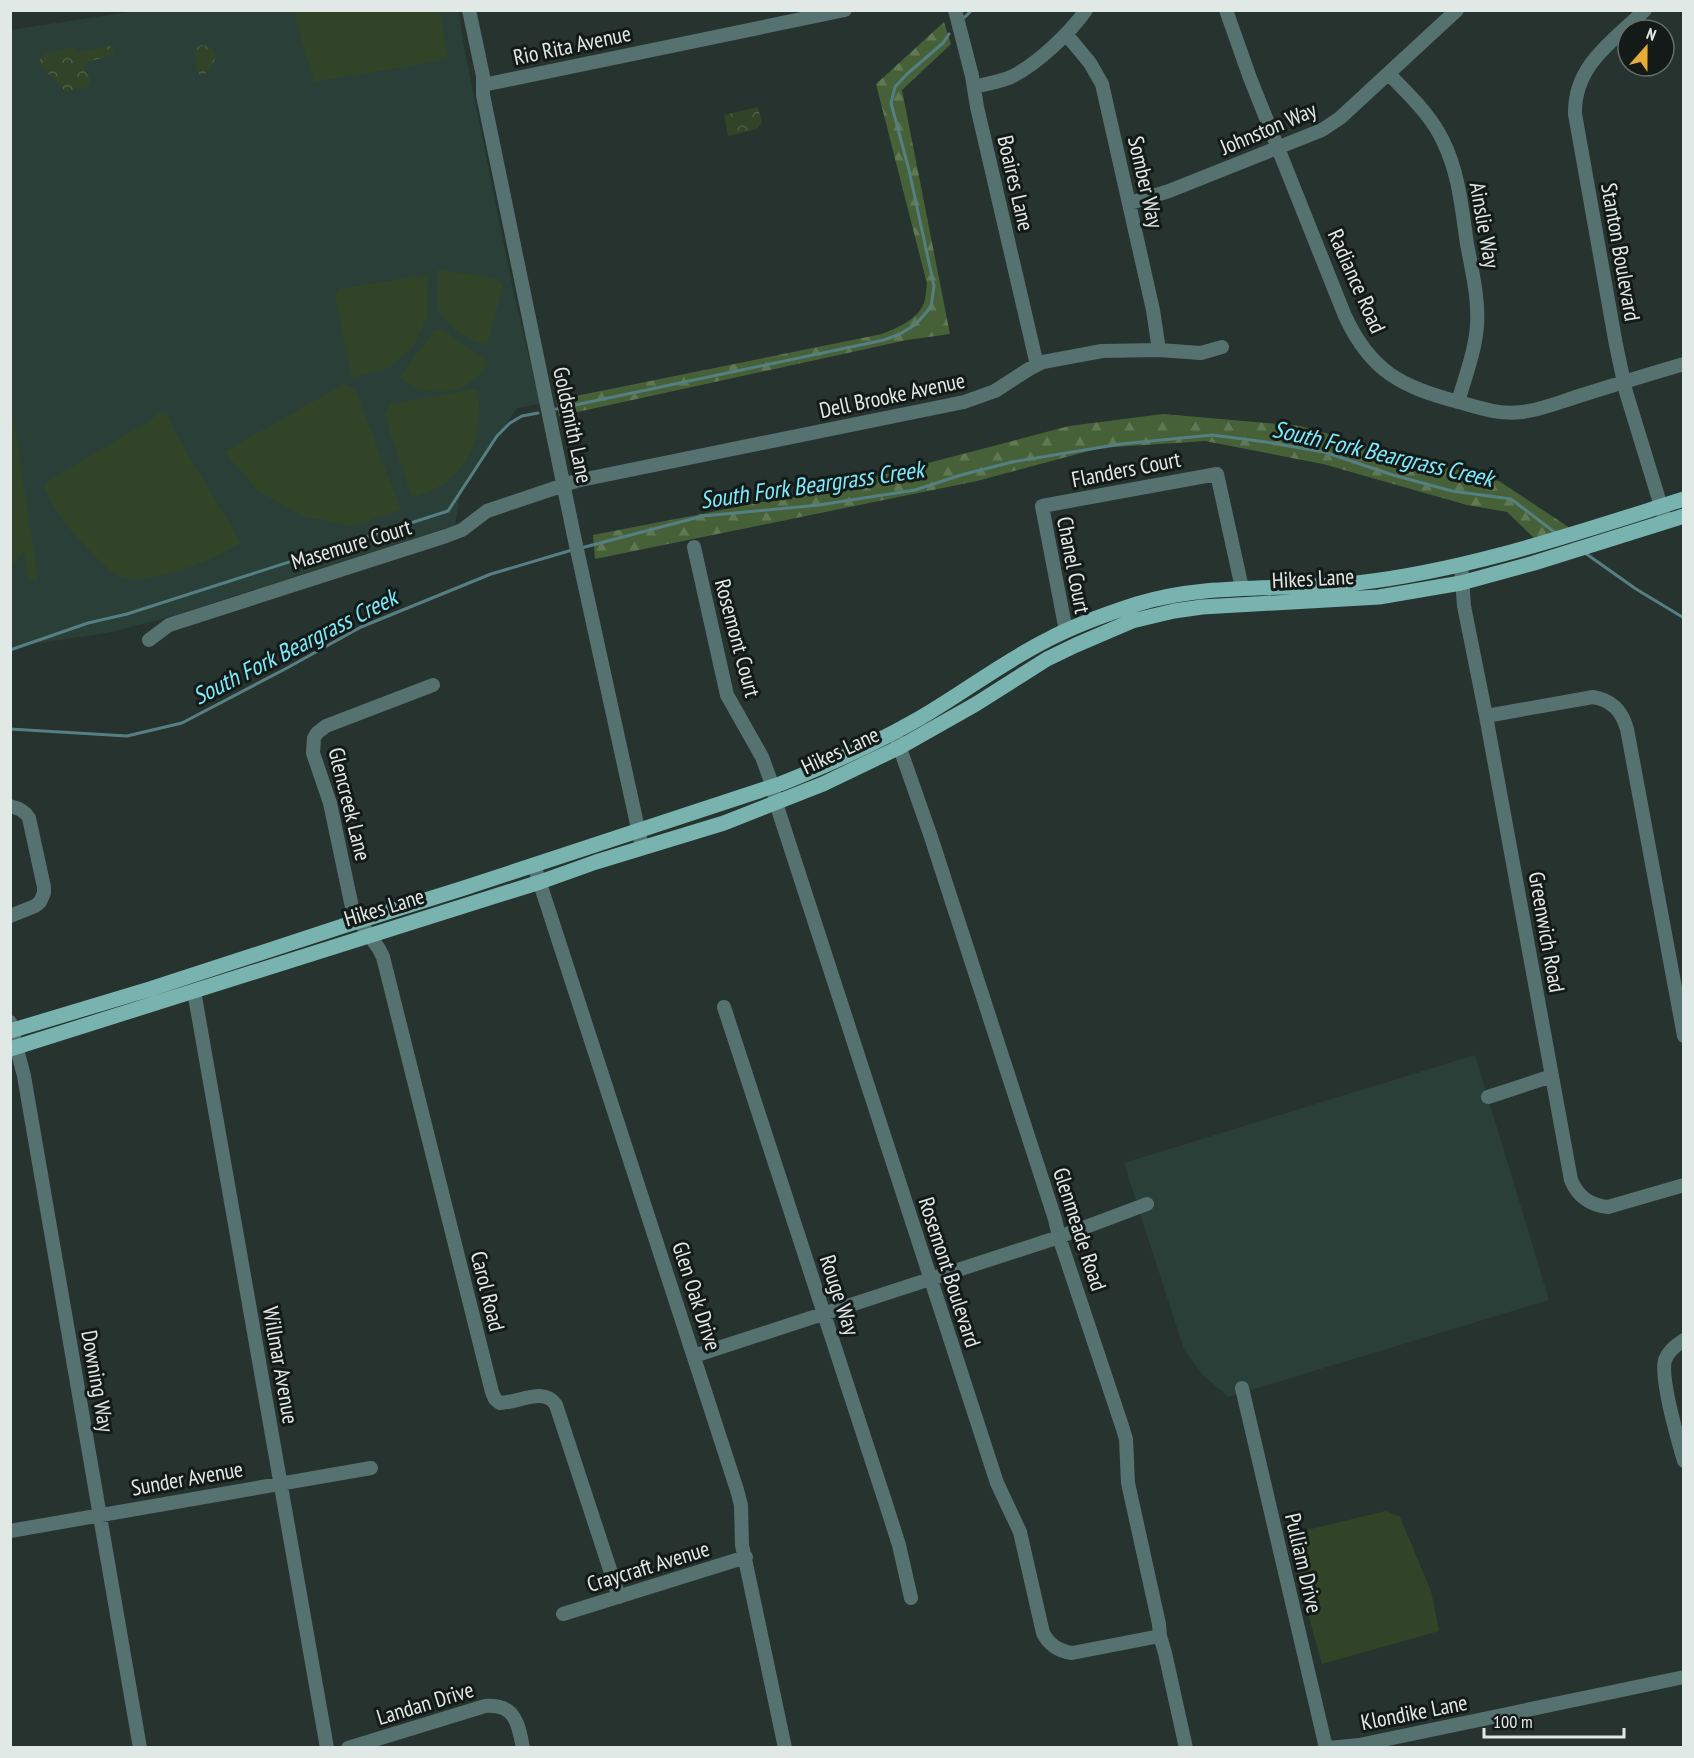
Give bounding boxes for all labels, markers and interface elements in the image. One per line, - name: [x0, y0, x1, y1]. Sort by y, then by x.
- north arrow: [1616, 18, 1676, 78]
- street label: Rio Rita Avenue: [511, 19, 633, 71]
- text: N: [1644, 23, 1659, 45]
- street label: Johnston Way: [1215, 95, 1321, 161]
- street label: Boaires Lane: [991, 133, 1041, 233]
- street label: Somber Way: [1122, 133, 1170, 231]
- street label: Ainslie Way: [1464, 180, 1506, 271]
- street label: Stanton Boulevard: [1595, 181, 1647, 323]
- street label: Radiance Road: [1322, 225, 1392, 337]
- street label: Goldsmith Lane: [547, 364, 599, 486]
- street label: Dell Brooke Avenue: [817, 366, 967, 424]
- water label: South Fork Beargrass Creek: [1270, 413, 1499, 495]
- street label: Flanders Court: [1069, 445, 1183, 493]
- water label: South Fork Beargrass Creek: [698, 453, 928, 516]
- street label: Masemure Court: [288, 512, 414, 576]
- street label: Chanel Court: [1051, 514, 1097, 616]
- street label: Hikes Lane: [1271, 562, 1355, 594]
- street label: Rosemont Court: [709, 576, 767, 700]
- water label: South Fork Beargrass Creek: [187, 580, 405, 712]
- street label: Hikes Lane: [797, 720, 883, 780]
- street label: Glencreek Lane: [322, 745, 378, 863]
- street label: Greenwich Road: [1523, 870, 1571, 994]
- street label: Hikes Lane: [340, 882, 428, 932]
- street label: Glenmeade Road: [1047, 1164, 1113, 1294]
- street label: Rosemont Boulevard: [913, 1193, 987, 1351]
- street label: Glen Oak Drive: [666, 1238, 728, 1354]
- street label: Carol Road: [465, 1248, 511, 1334]
- street label: Rouge Way: [814, 1251, 866, 1339]
- street label: Willmar Avenue: [257, 1304, 305, 1426]
- street label: Downing Way: [75, 1328, 121, 1435]
- street label: Sunder Avenue: [129, 1454, 245, 1502]
- street label: Pulliam Drive: [1279, 1510, 1329, 1616]
- street label: Craycraft Avenue: [583, 1534, 713, 1598]
- street label: Landan Drive: [373, 1675, 477, 1731]
- street label: Klondike Lane: [1358, 1688, 1470, 1736]
- scale bar: [1484, 1701, 1624, 1739]
- text: 100 m: [1493, 1710, 1533, 1733]

